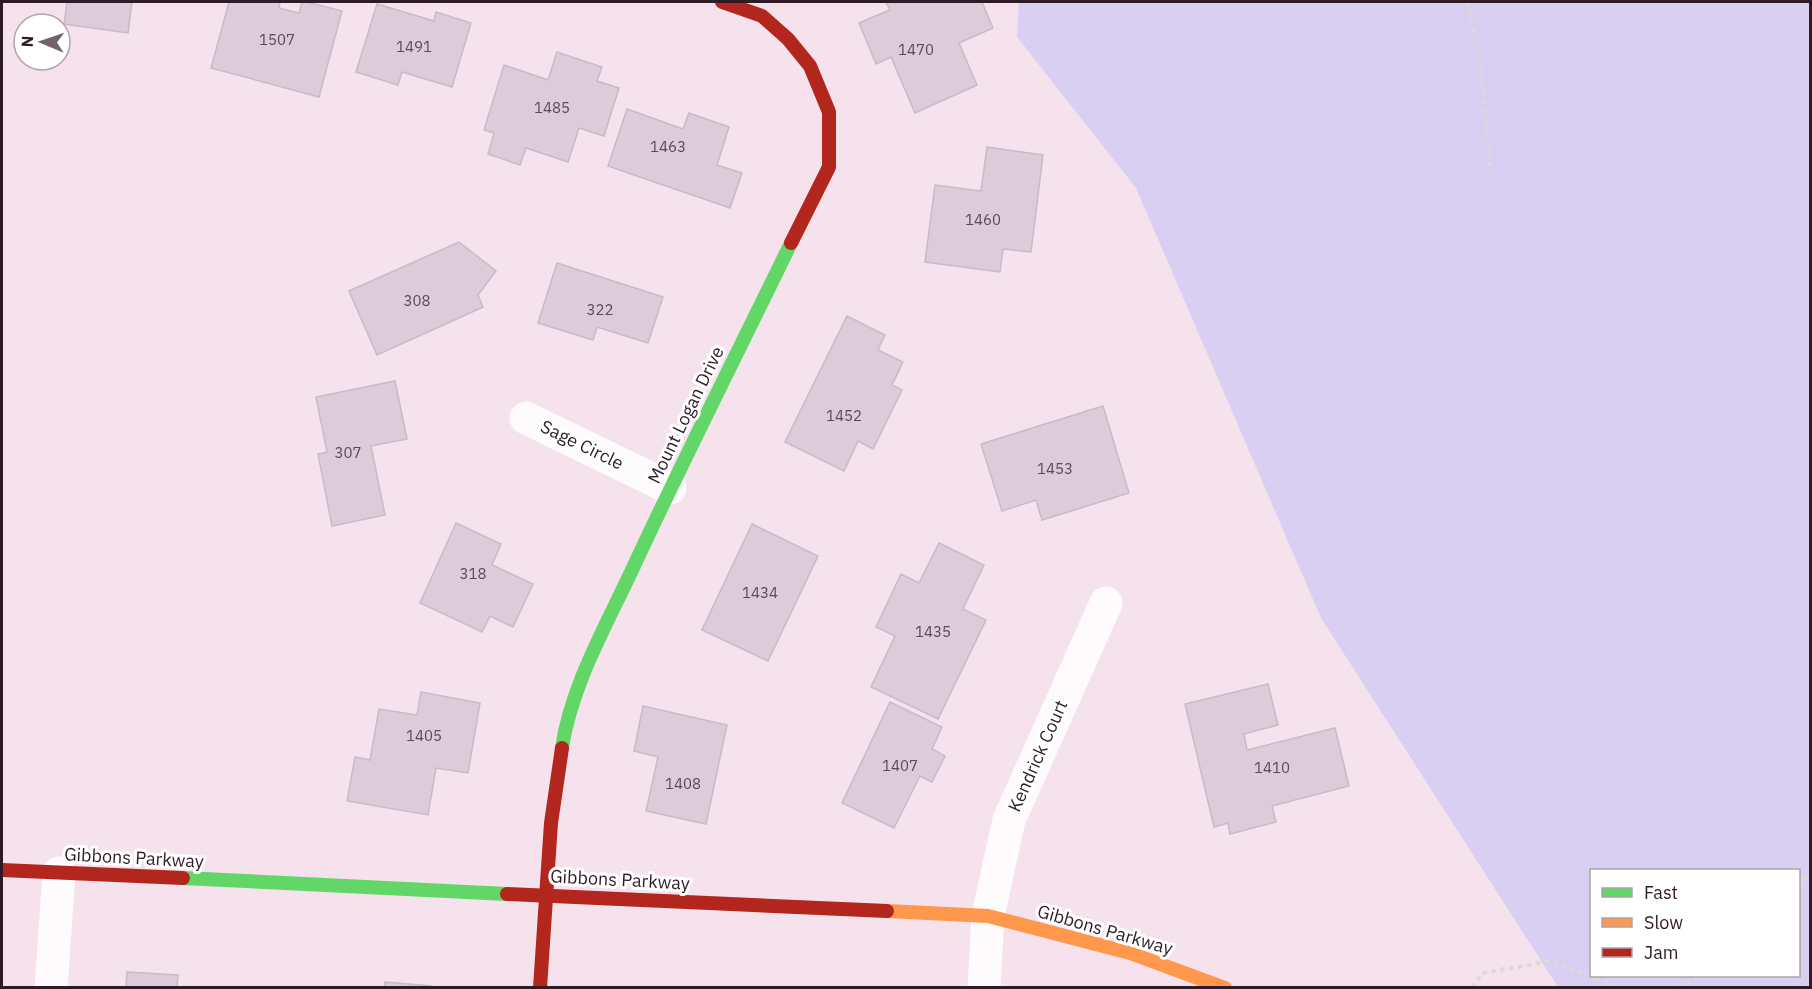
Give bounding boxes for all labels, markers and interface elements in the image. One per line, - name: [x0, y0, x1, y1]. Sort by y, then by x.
- north arrow: [12, 12, 72, 72]
- house number: 1507: [259, 30, 295, 49]
- text: N: [17, 35, 37, 48]
- house number: 1491: [396, 37, 432, 56]
- house number: 1470: [898, 40, 934, 59]
- house number: 1485: [534, 98, 570, 117]
- house number: 1463: [650, 137, 686, 156]
- house number: 1460: [965, 210, 1001, 229]
- house number: 308: [403, 291, 431, 310]
- house number: 322: [586, 300, 614, 319]
- street label: Mount Logan Drive: [642, 342, 729, 487]
- house number: 1452: [826, 406, 862, 425]
- street label: Sage Circle: [537, 415, 628, 475]
- house number: 307: [334, 443, 362, 462]
- house number: 1453: [1037, 459, 1073, 478]
- house number: 318: [459, 564, 487, 583]
- house number: 1434: [742, 583, 778, 602]
- house number: 1435: [915, 622, 951, 641]
- street label: Kendrick Court: [1003, 696, 1072, 815]
- house number: 1405: [406, 726, 442, 745]
- house number: 1407: [882, 756, 918, 775]
- house number: 1410: [1254, 758, 1290, 777]
- house number: 1408: [665, 774, 701, 793]
- street label: Gibbons Parkway: [64, 842, 204, 873]
- street label: Gibbons Parkway: [550, 864, 690, 895]
- legend: [1590, 869, 1800, 977]
- text: Fast: [1644, 881, 1678, 904]
- street label: Gibbons Parkway: [1035, 899, 1176, 960]
- text: Slow: [1644, 911, 1683, 934]
- text: Jam: [1644, 941, 1679, 964]

